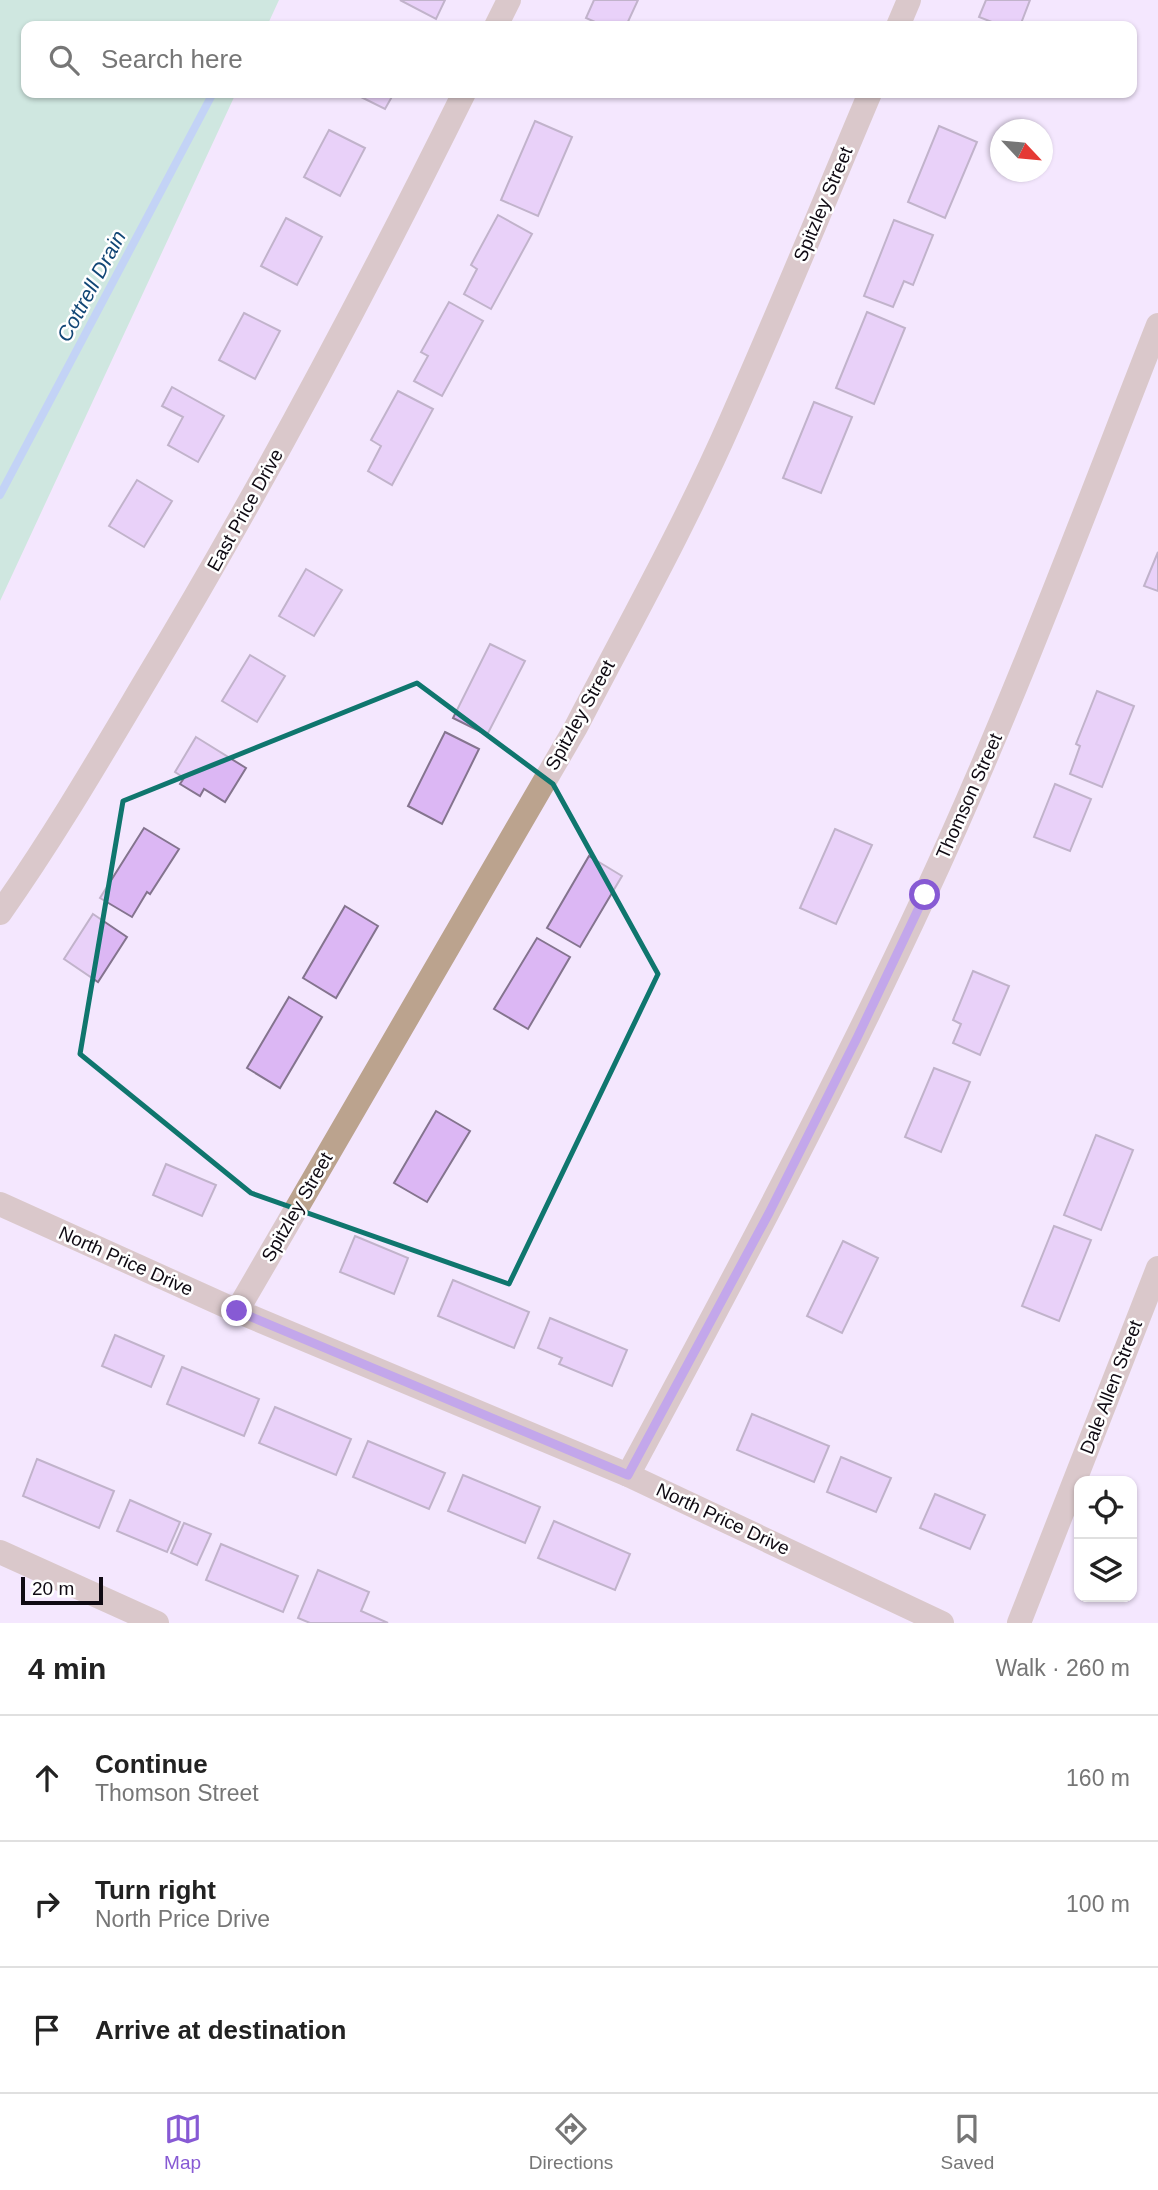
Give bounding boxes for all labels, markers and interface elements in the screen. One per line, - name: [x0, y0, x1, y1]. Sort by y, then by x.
- search box: [21, 21, 1137, 98]
- icon: search: [45, 41, 83, 79]
- text: Search here: [101, 44, 243, 74]
- north arrow: [990, 119, 1053, 182]
- street label: Spitzley Street: [789, 143, 857, 264]
- water label: Cottrell Drain: [52, 226, 130, 346]
- street label: East Price Drive: [203, 445, 287, 575]
- street label: Spitzley Street: [541, 656, 619, 774]
- street label: Thomson Street: [932, 729, 1006, 862]
- route start: [909, 879, 940, 910]
- street label: Spitzley Street: [257, 1148, 337, 1265]
- street label: North Price Drive: [56, 1222, 196, 1300]
- route end: [221, 1295, 252, 1326]
- street label: Dale Allen Street: [1076, 1317, 1146, 1457]
- map controls: [1074, 1476, 1137, 1602]
- button: locate: [1074, 1476, 1137, 1539]
- street label: North Price Drive: [653, 1479, 793, 1559]
- button: layers: [1074, 1539, 1137, 1602]
- scale bar: [21, 1574, 103, 1606]
- text: 20 m: [32, 1578, 74, 1599]
- text: 4 min: [28, 1652, 106, 1685]
- text: Walk · 260 m: [995, 1655, 1130, 1681]
- text: Continue: [95, 1749, 208, 1779]
- icon: ahead: [28, 1759, 66, 1797]
- text: 160 m: [1066, 1765, 1130, 1791]
- text: Thomson Street: [95, 1780, 259, 1806]
- text: Turn right: [95, 1875, 216, 1905]
- icon: right: [28, 1885, 66, 1923]
- text: 100 m: [1066, 1891, 1130, 1917]
- text: North Price Drive: [95, 1906, 270, 1932]
- icon: arrive: [28, 2011, 66, 2049]
- text: Arrive at destination: [95, 2015, 346, 2045]
- tab: Map: [164, 2110, 202, 2174]
- tab: Directions: [529, 2110, 613, 2174]
- tab: Saved: [940, 2110, 994, 2174]

